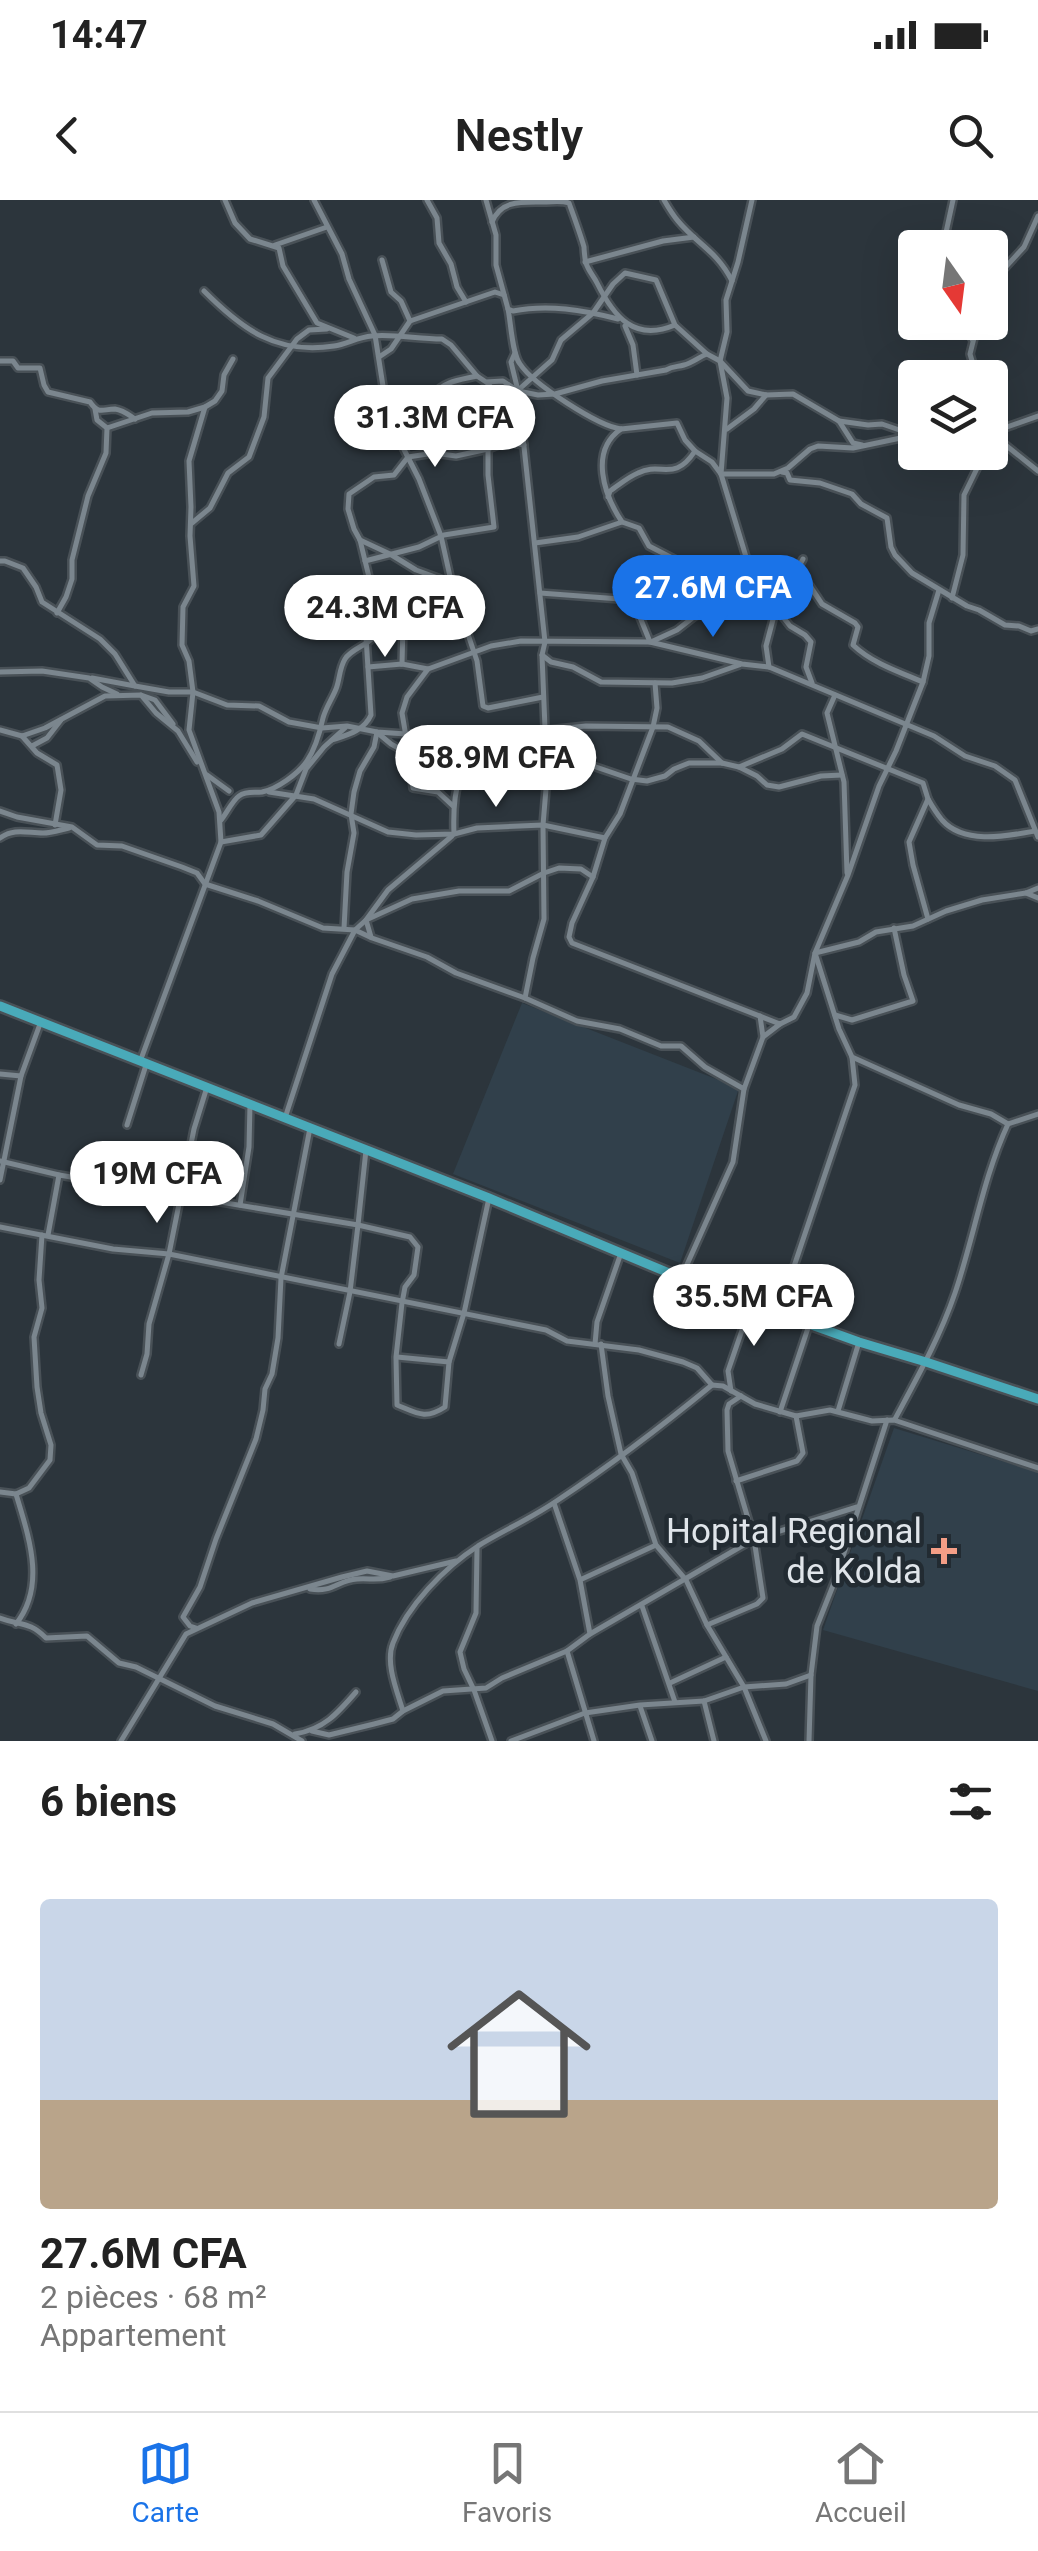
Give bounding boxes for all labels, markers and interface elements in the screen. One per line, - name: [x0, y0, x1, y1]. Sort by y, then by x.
- text: 14:47: [50, 13, 148, 57]
- icon: back: [40, 108, 95, 163]
- icon: search: [943, 108, 998, 163]
- text: Nestly: [455, 109, 583, 162]
- north arrow: [898, 230, 1008, 340]
- map controls: [898, 230, 1008, 470]
- button: layers: [898, 360, 1008, 470]
- pin: 31.3M CFA: [321, 385, 549, 470]
- text: 31.3M CFA: [356, 398, 514, 436]
- pin: 27.6M CFA: [599, 555, 827, 640]
- text: 27.6M CFA: [634, 568, 792, 606]
- pin: 24.3M CFA: [271, 575, 499, 660]
- text: 24.3M CFA: [306, 588, 464, 626]
- pin: 58.9M CFA: [382, 725, 610, 810]
- text: 58.9M CFA: [417, 738, 575, 776]
- pin: 19M CFA: [65, 1141, 249, 1226]
- text: 19M CFA: [92, 1154, 222, 1192]
- pin: 35.5M CFA: [640, 1264, 868, 1349]
- text: 35.5M CFA: [675, 1277, 833, 1315]
- place label: Hopital Regional de Kolda: [666, 1511, 922, 1592]
- marker: Hopital Regional de Kolda: [931, 1538, 957, 1564]
- icon: filters: [943, 1774, 998, 1829]
- text: 6 biens: [40, 1777, 177, 1826]
- icon: home: [429, 1964, 609, 2144]
- text: 27.6M CFA: [40, 2229, 247, 2278]
- text: 2 pièces · 68 m²: [40, 2278, 267, 2316]
- text: Appartement: [40, 2316, 226, 2354]
- tab: Carte: [131, 2436, 199, 2529]
- tab: Favoris: [462, 2436, 552, 2529]
- tab: Accueil: [815, 2436, 907, 2529]

